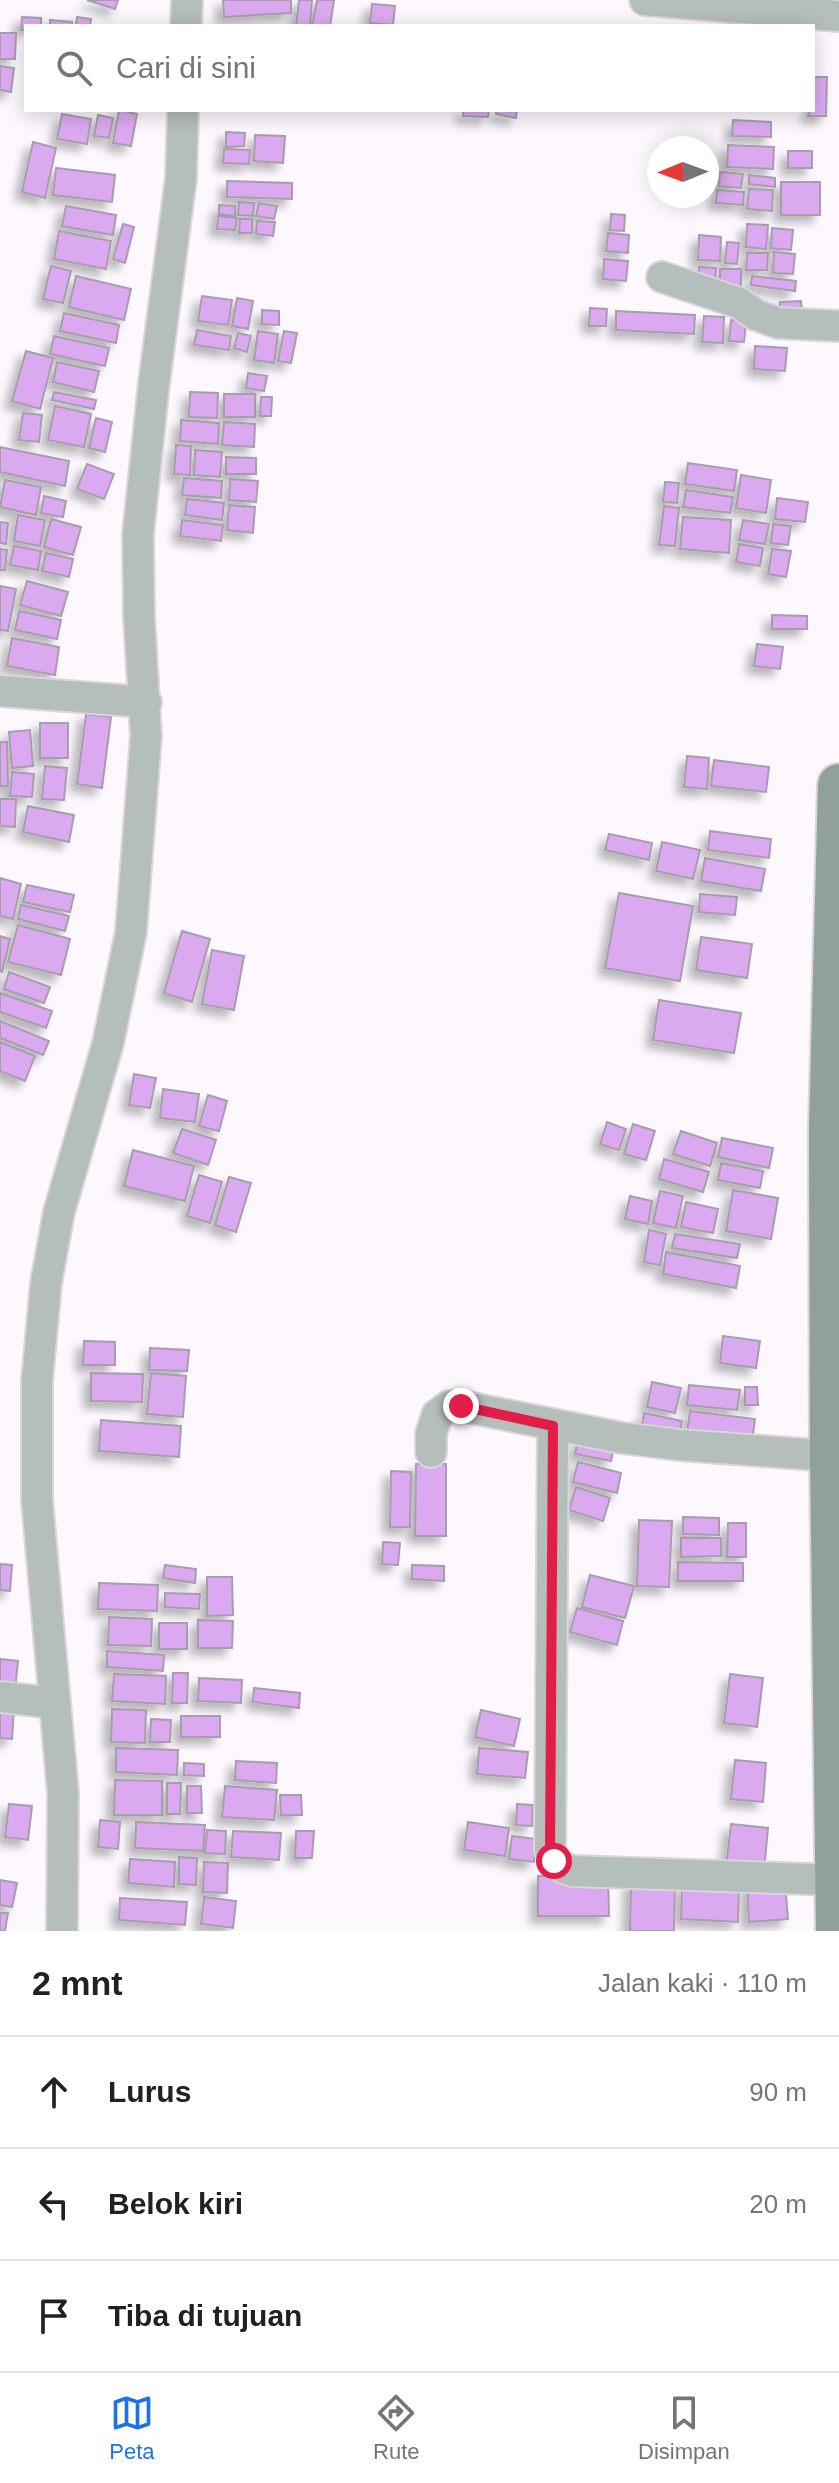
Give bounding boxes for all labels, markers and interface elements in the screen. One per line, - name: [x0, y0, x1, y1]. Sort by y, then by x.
- search box: [24, 24, 815, 112]
- icon: search: [52, 46, 96, 90]
- text: Cari di sini: [116, 51, 256, 84]
- north arrow: [647, 136, 719, 208]
- route end: [443, 1388, 479, 1424]
- route start: [536, 1843, 572, 1879]
- text: 2 mnt: [32, 1964, 123, 2002]
- text: Jalan kaki · 110 m: [598, 1968, 807, 1998]
- icon: ahead: [32, 2070, 76, 2114]
- text: Lurus: [108, 2075, 191, 2108]
- text: 90 m: [749, 2077, 807, 2107]
- icon: left: [32, 2182, 76, 2226]
- text: Belok kiri: [108, 2187, 243, 2220]
- text: 20 m: [749, 2189, 807, 2219]
- icon: arrive: [32, 2294, 76, 2338]
- text: Tiba di tujuan: [108, 2299, 302, 2332]
- tab: Peta: [109, 2391, 155, 2465]
- tab: Rute: [373, 2391, 420, 2465]
- tab: Disimpan: [638, 2391, 730, 2465]

